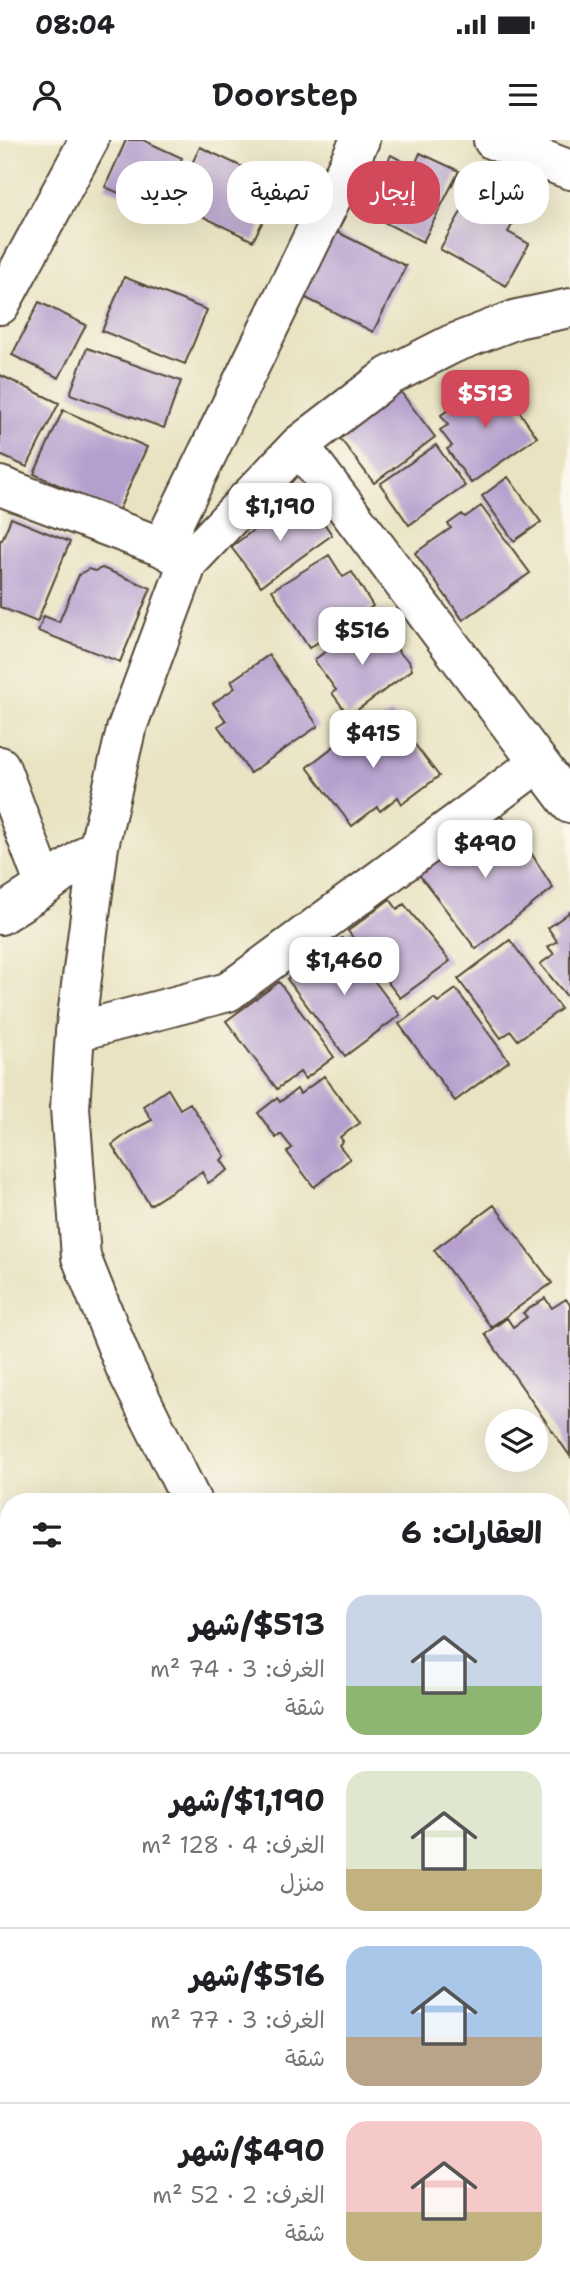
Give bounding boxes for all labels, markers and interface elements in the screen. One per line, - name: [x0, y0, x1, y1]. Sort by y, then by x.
- text: 08:04: [35, 7, 115, 42]
- text: Doorstep: [212, 73, 358, 116]
- icon: person: [28, 76, 66, 114]
- icon: menu: [504, 76, 542, 114]
- chip: جديد: [116, 161, 213, 224]
- chip: تصفية: [227, 161, 333, 224]
- chip: إيجار: [347, 161, 440, 224]
- chip: شراء: [454, 161, 549, 224]
- pin: $513: [444, 370, 526, 430]
- text: $513: [457, 378, 513, 408]
- pin: $1,190: [223, 484, 337, 543]
- text: $1,190: [245, 491, 315, 521]
- pin: $516: [321, 608, 403, 667]
- text: $516: [334, 615, 390, 645]
- pin: $415: [332, 710, 414, 770]
- text: $415: [345, 718, 401, 748]
- pin: $490: [444, 820, 526, 880]
- text: $490: [453, 828, 517, 858]
- pin: $1,460: [287, 938, 401, 997]
- text: $1,460: [305, 945, 383, 975]
- map controls: [485, 1409, 548, 1472]
- button: layers: [485, 1409, 548, 1472]
- text: العقارات: 6: [401, 1512, 542, 1553]
- icon: filters: [28, 1516, 66, 1554]
- text: $513/شهر: [190, 1604, 325, 1645]
- icon: home: [402, 1623, 486, 1707]
- text: الغرف: 3 · 74 m²: [150, 1654, 325, 1684]
- text: شقة: [285, 1692, 325, 1722]
- text: $1,190/شهر: [170, 1780, 325, 1821]
- icon: home: [402, 1799, 486, 1883]
- text: الغرف: 4 · 128 m²: [141, 1830, 325, 1860]
- text: منزل: [280, 1868, 325, 1898]
- text: $516/شهر: [190, 1955, 325, 1996]
- icon: home: [402, 1974, 486, 2058]
- text: الغرف: 3 · 77 m²: [150, 2005, 325, 2035]
- text: شقة: [285, 2043, 325, 2073]
- text: $490/شهر: [180, 2130, 325, 2171]
- icon: home: [402, 2149, 486, 2233]
- text: الغرف: 2 · 52 m²: [152, 2180, 325, 2210]
- text: شقة: [285, 2218, 325, 2248]

